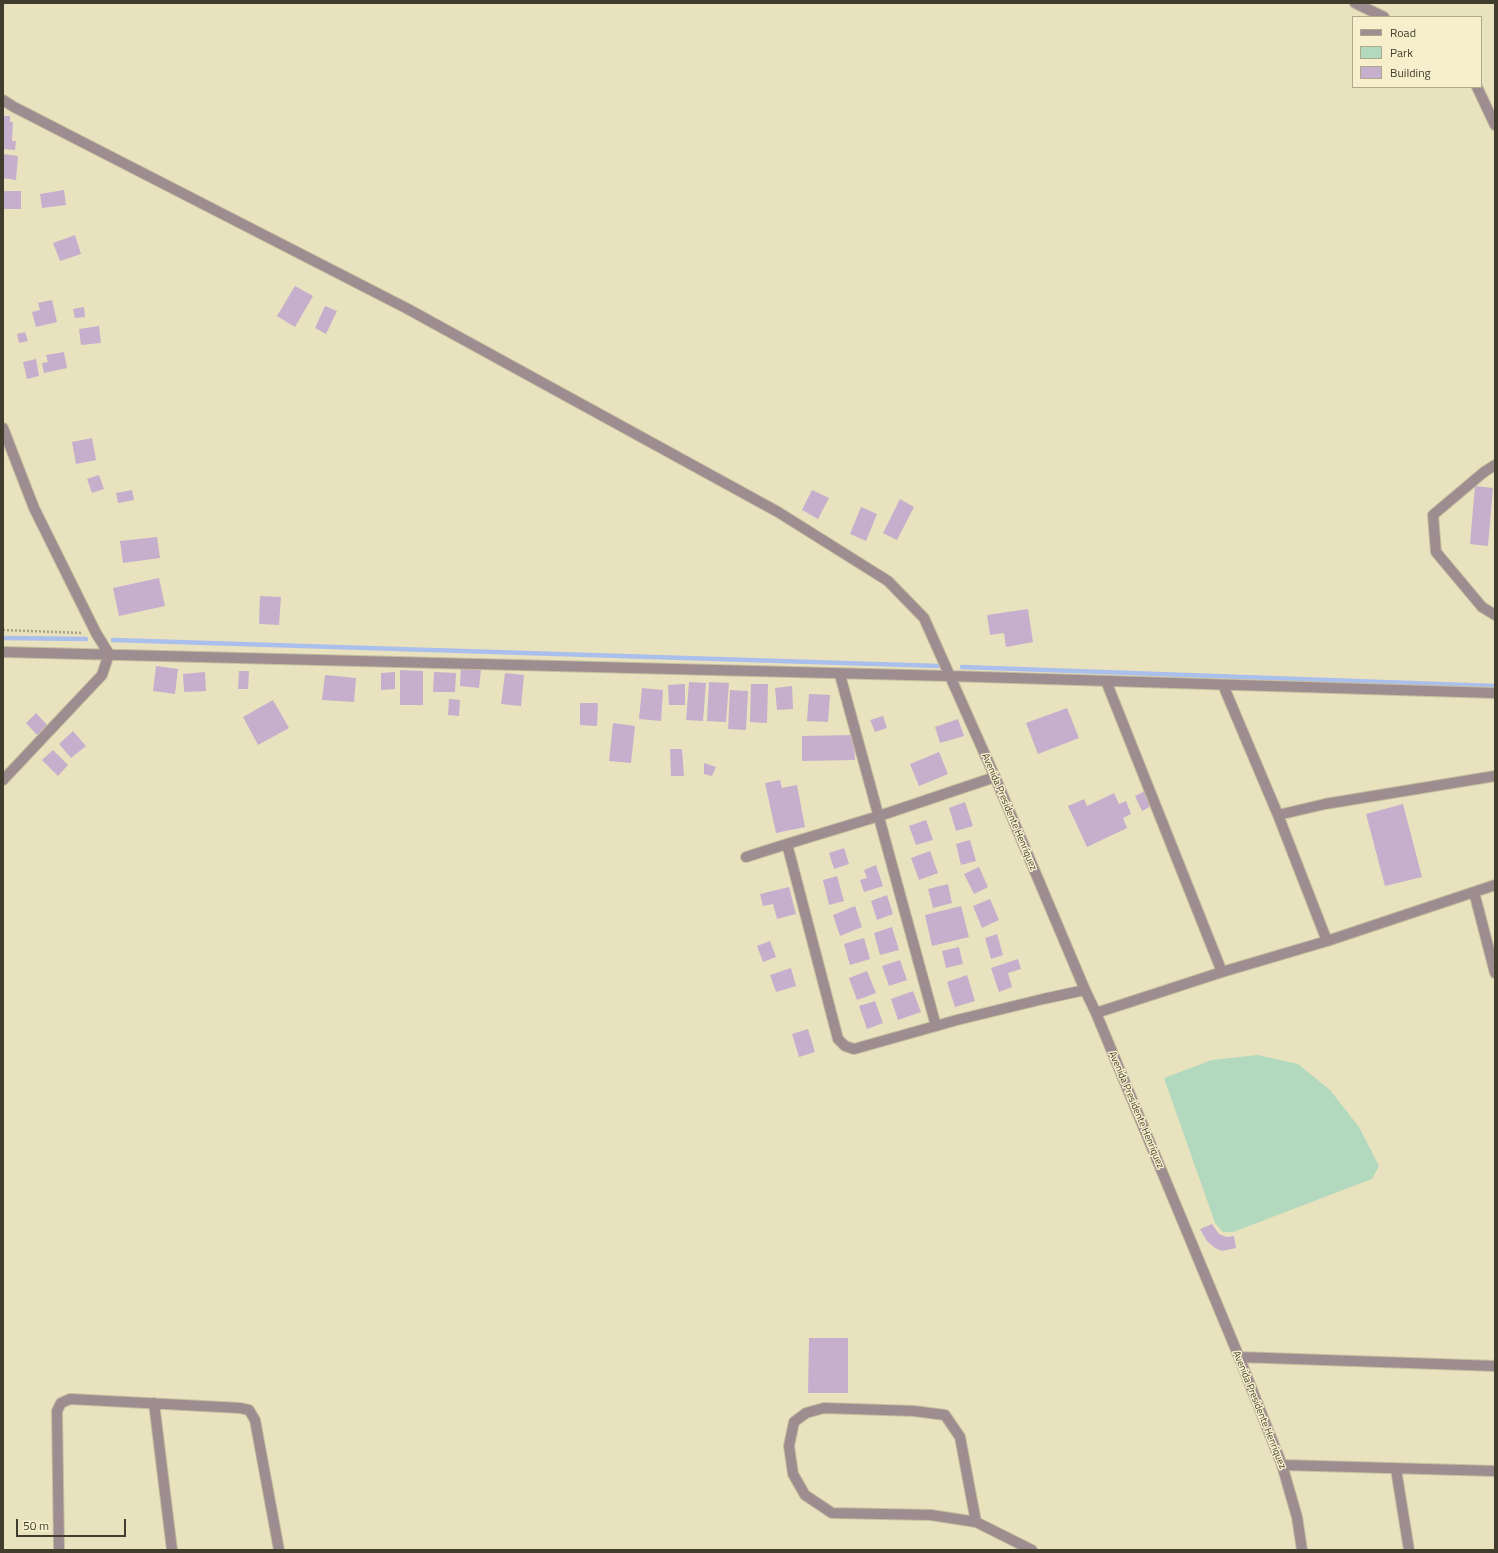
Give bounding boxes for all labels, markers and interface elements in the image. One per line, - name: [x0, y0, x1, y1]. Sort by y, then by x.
- legend: [1352, 16, 1482, 88]
- text: Road: [1390, 23, 1416, 42]
- text: Park: [1390, 43, 1413, 62]
- text: Building: [1390, 63, 1431, 82]
- street label: Avenida Presidente Henríquez: [979, 752, 1039, 872]
- street label: Avenida Presidente Henríquez: [1106, 1050, 1166, 1170]
- street label: Avenida Presidente Henríquez: [1230, 1349, 1288, 1471]
- scale bar: [18, 1511, 128, 1537]
- text: 50 m: [23, 1516, 49, 1535]

